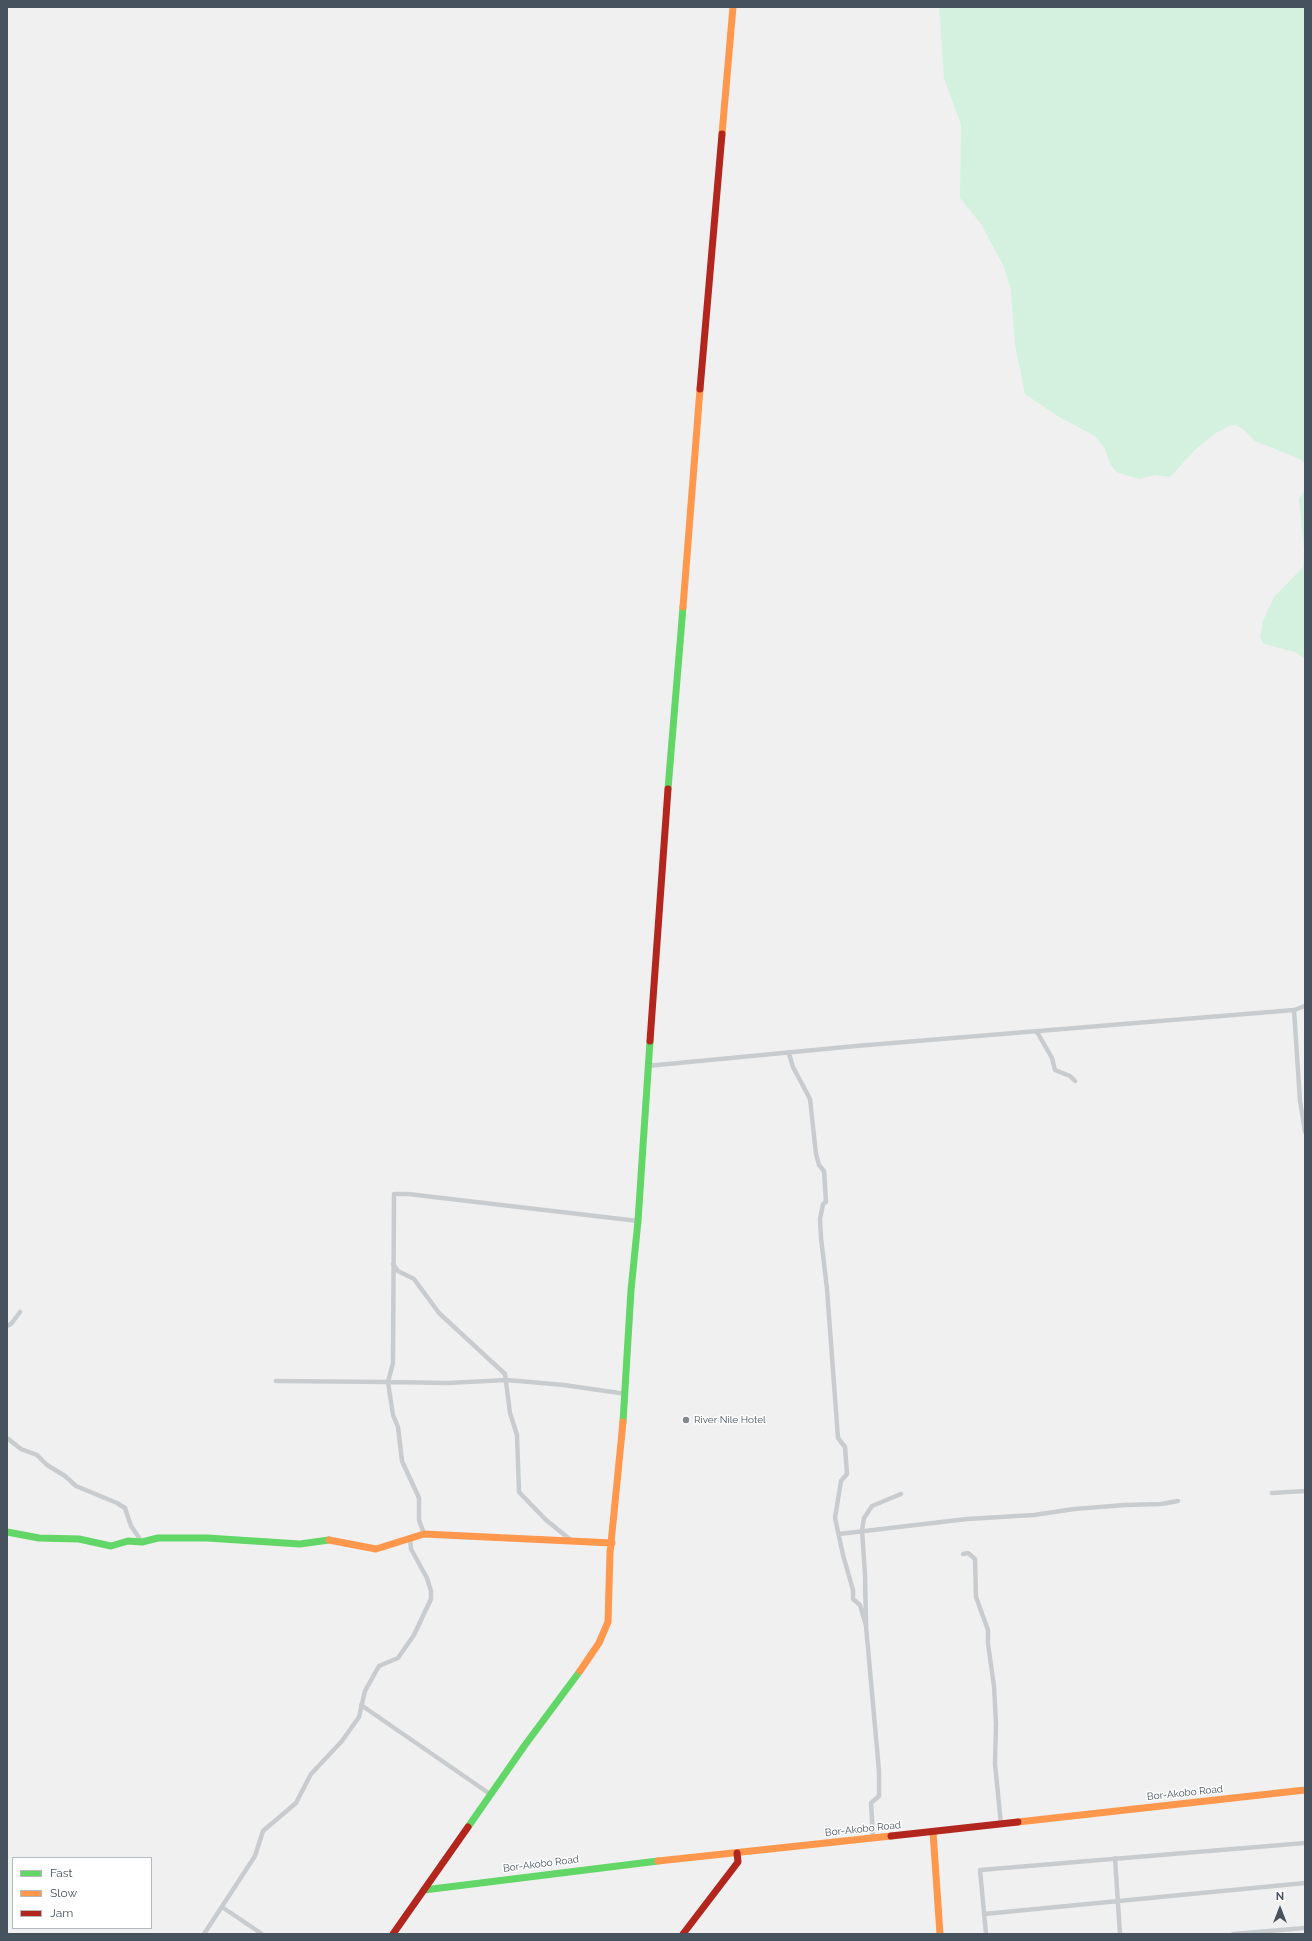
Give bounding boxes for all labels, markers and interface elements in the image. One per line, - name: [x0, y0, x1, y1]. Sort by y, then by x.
- place label: River Nile Hotel: [694, 1414, 766, 1426]
- marker: River Nile Hotel: [681, 1415, 691, 1425]
- street label: Bor-Akobo Road: [1146, 1783, 1224, 1803]
- street label: Bor-Akobo Road: [824, 1819, 902, 1839]
- street label: Bor-Akobo Road: [502, 1853, 580, 1875]
- legend: [12, 1857, 152, 1929]
- text: Fast: [50, 1866, 73, 1880]
- text: Slow: [50, 1886, 77, 1900]
- north arrow: [1260, 1889, 1300, 1929]
- text: N: [1276, 1890, 1284, 1903]
- text: Jam: [50, 1906, 73, 1920]

